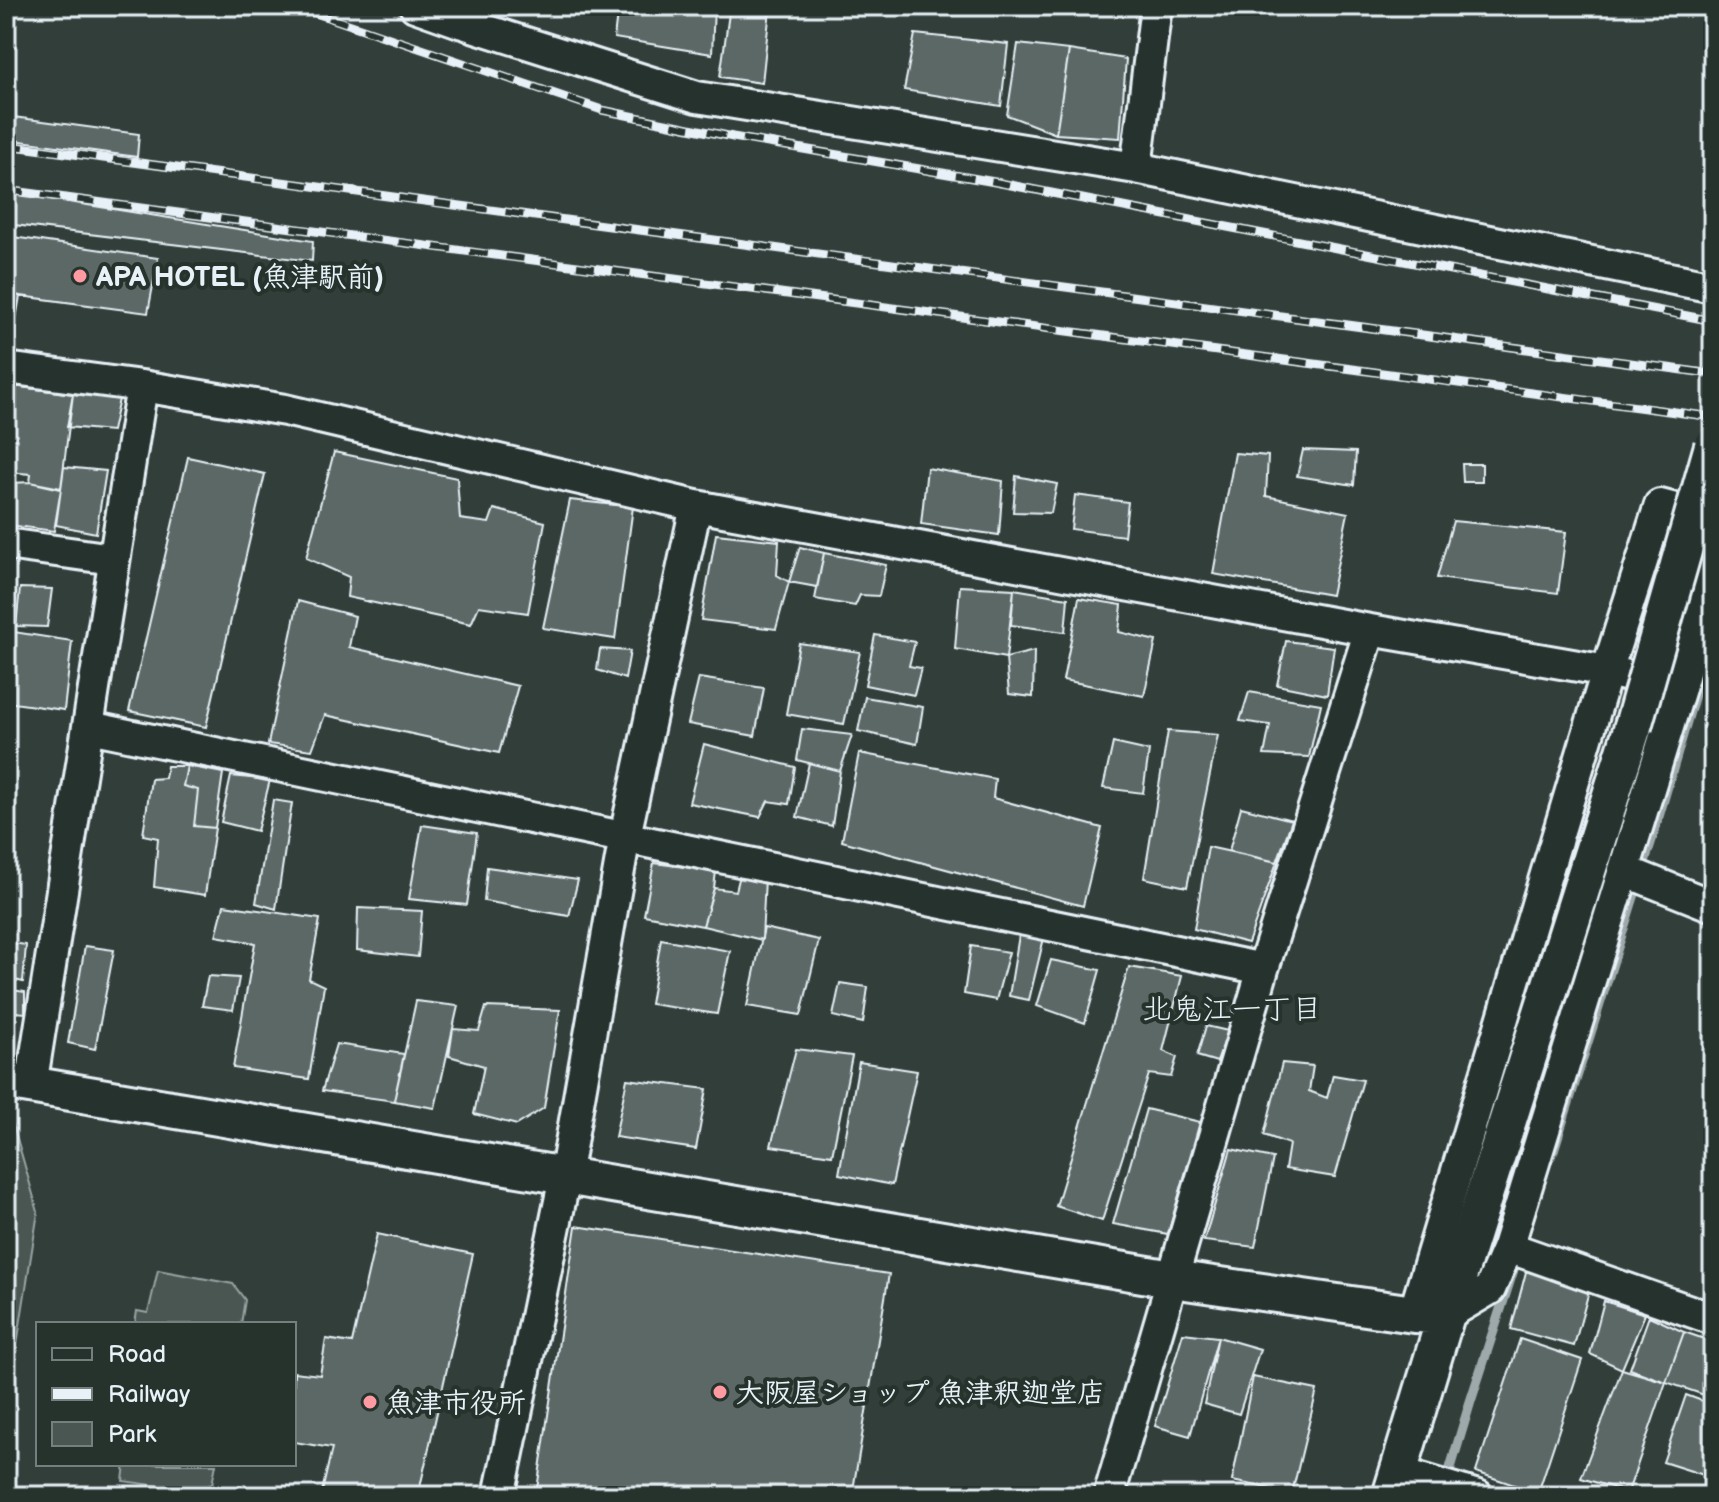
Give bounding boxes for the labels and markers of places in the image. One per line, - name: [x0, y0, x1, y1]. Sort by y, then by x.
- place label: APA HOTEL (魚津駅前): [95, 261, 384, 294]
- marker: APA HOTEL (魚津駅前): [71, 267, 89, 285]
- place label: 大阪屋ショップ 魚津釈迦堂店: [736, 1377, 1105, 1410]
- marker: 大阪屋ショップ 魚津釈迦堂店: [711, 1383, 729, 1401]
- place label: 魚津市役所: [386, 1387, 526, 1420]
- marker: 魚津市役所: [361, 1393, 379, 1411]

